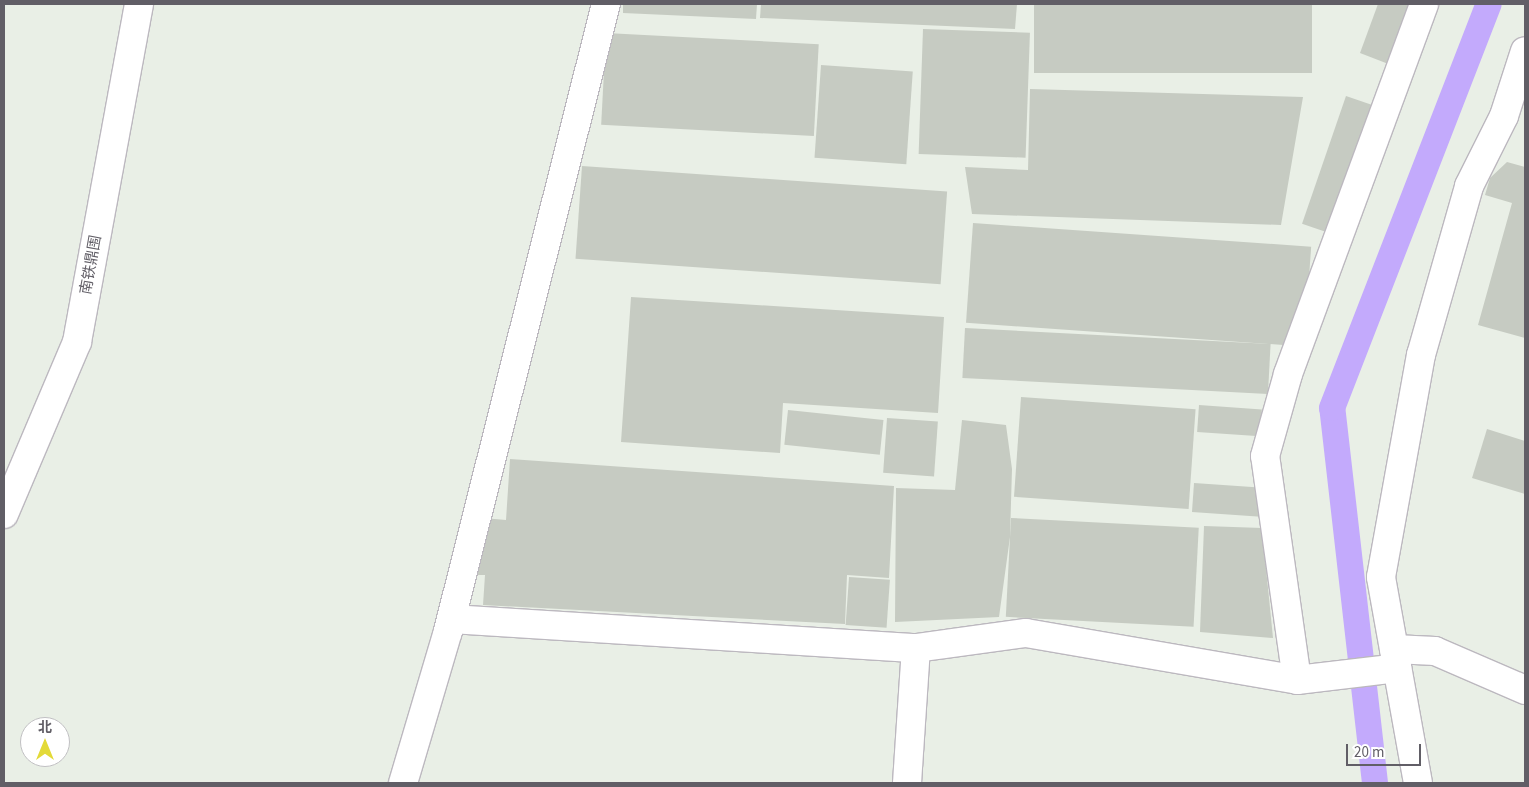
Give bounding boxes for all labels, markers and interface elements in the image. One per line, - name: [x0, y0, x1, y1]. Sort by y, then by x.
- street label: 南铁鼎围: [77, 234, 105, 296]
- north arrow: [20, 717, 70, 767]
- text: 北: [38, 718, 52, 738]
- scale bar: [1349, 734, 1424, 766]
- text: 20 m: [1354, 742, 1384, 763]

